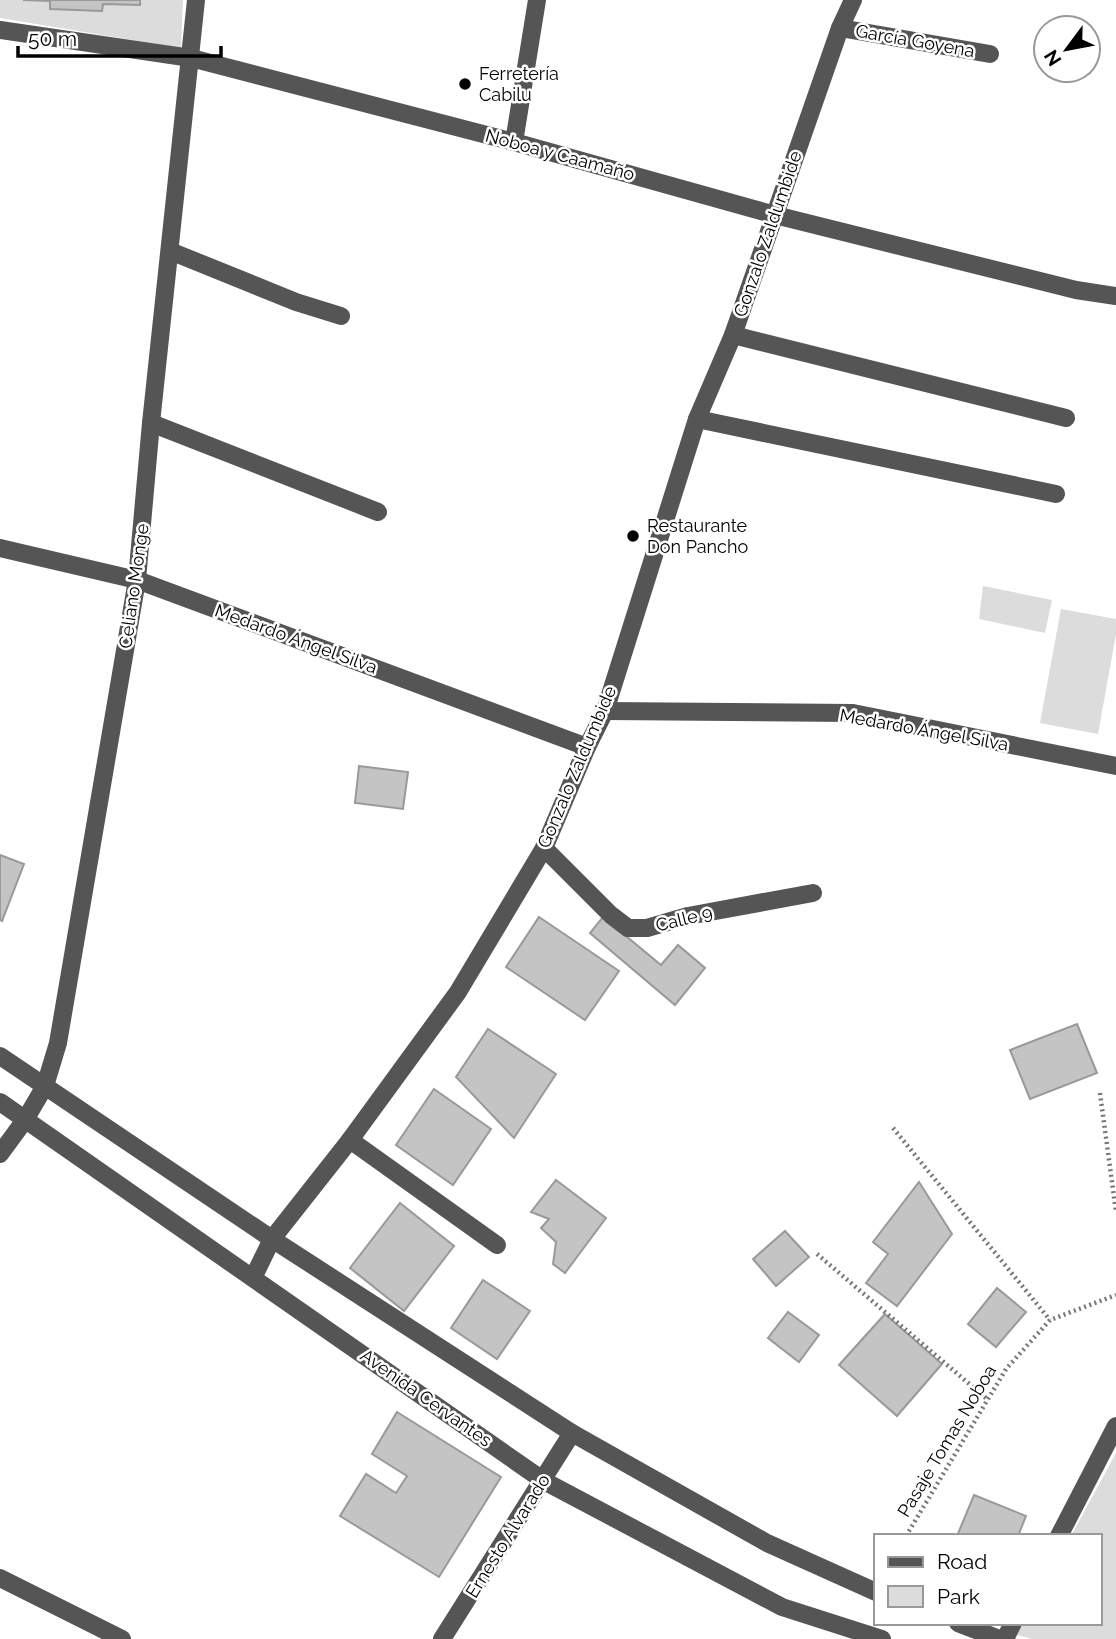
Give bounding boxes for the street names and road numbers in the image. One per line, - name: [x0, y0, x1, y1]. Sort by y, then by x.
- street label: García Goyena: [854, 20, 976, 61]
- street label: Noboa y Caamaño: [483, 125, 637, 185]
- street label: Gonzalo Zaldumbide: [729, 148, 806, 320]
- street label: Celiano Monge: [114, 522, 153, 650]
- street label: Medardo Ángel Silva: [212, 598, 380, 678]
- street label: Gonzalo Zaldumbide: [533, 682, 620, 851]
- street label: Medardo Ángel Silva: [838, 703, 1010, 755]
- street label: Calle 9: [653, 901, 714, 936]
- street label: Avenida Cervantes: [357, 1344, 496, 1451]
- street label: Pasaje Tomas Noboa: [893, 1361, 1000, 1521]
- street label: Ernesto Alvarado: [461, 1470, 554, 1601]

